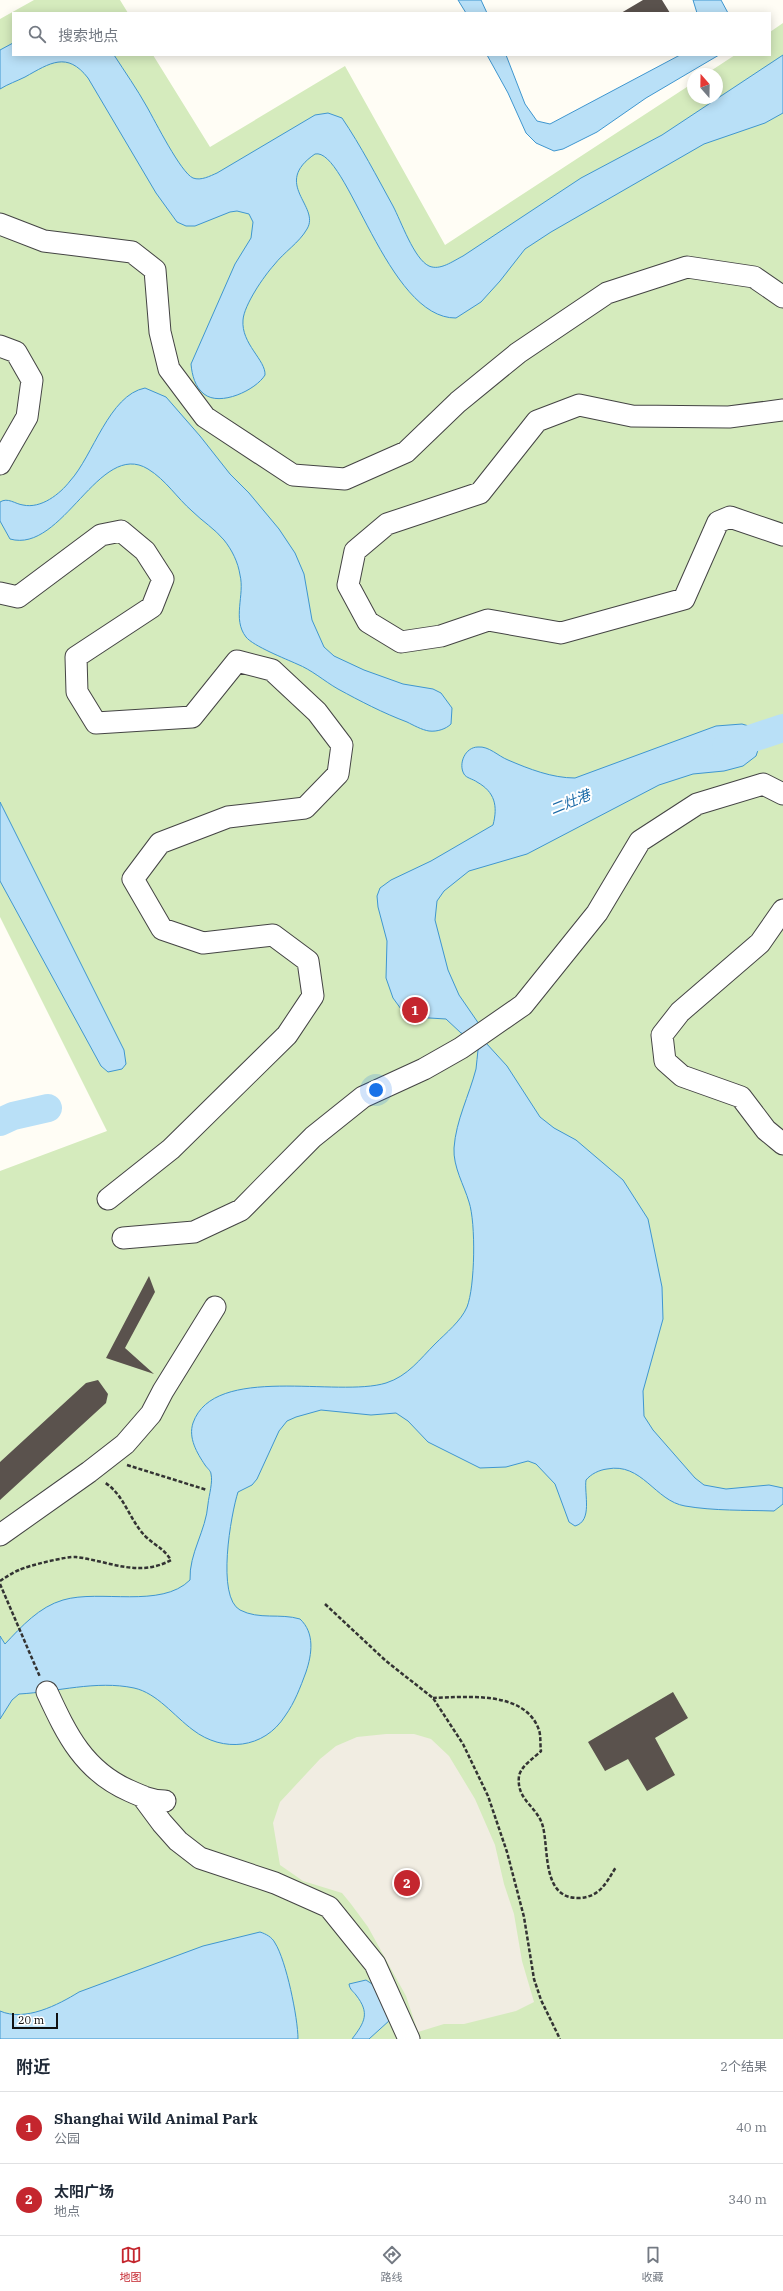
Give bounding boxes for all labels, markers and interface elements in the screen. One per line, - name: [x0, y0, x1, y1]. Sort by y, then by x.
- search box: [12, 12, 771, 56]
- icon: search: [26, 23, 48, 45]
- text: 搜索地点: [58, 26, 118, 45]
- north arrow: [687, 68, 723, 104]
- water label: 二灶港: [547, 785, 595, 818]
- pin: 1: [402, 995, 428, 1025]
- your location: [366, 1080, 386, 1100]
- pin: 2: [394, 1868, 420, 1898]
- scale bar: [12, 2011, 58, 2030]
- text: 20 m: [18, 2013, 44, 2027]
- text: 附近: [16, 2056, 50, 2078]
- text: 2个结果: [720, 2058, 767, 2075]
- text: Shanghai Wild Animal Park: [54, 2109, 258, 2128]
- text: 1: [25, 2119, 33, 2136]
- text: 40 m: [736, 2119, 767, 2136]
- text: 公园: [54, 2130, 80, 2147]
- text: 太阳广场: [54, 2182, 114, 2201]
- text: 2: [25, 2191, 33, 2208]
- text: 340 m: [728, 2191, 767, 2208]
- text: 地点: [54, 2203, 80, 2220]
- tab: 地图: [120, 2244, 142, 2284]
- tab: 路线: [381, 2244, 403, 2284]
- tab: 收藏: [642, 2244, 664, 2284]

